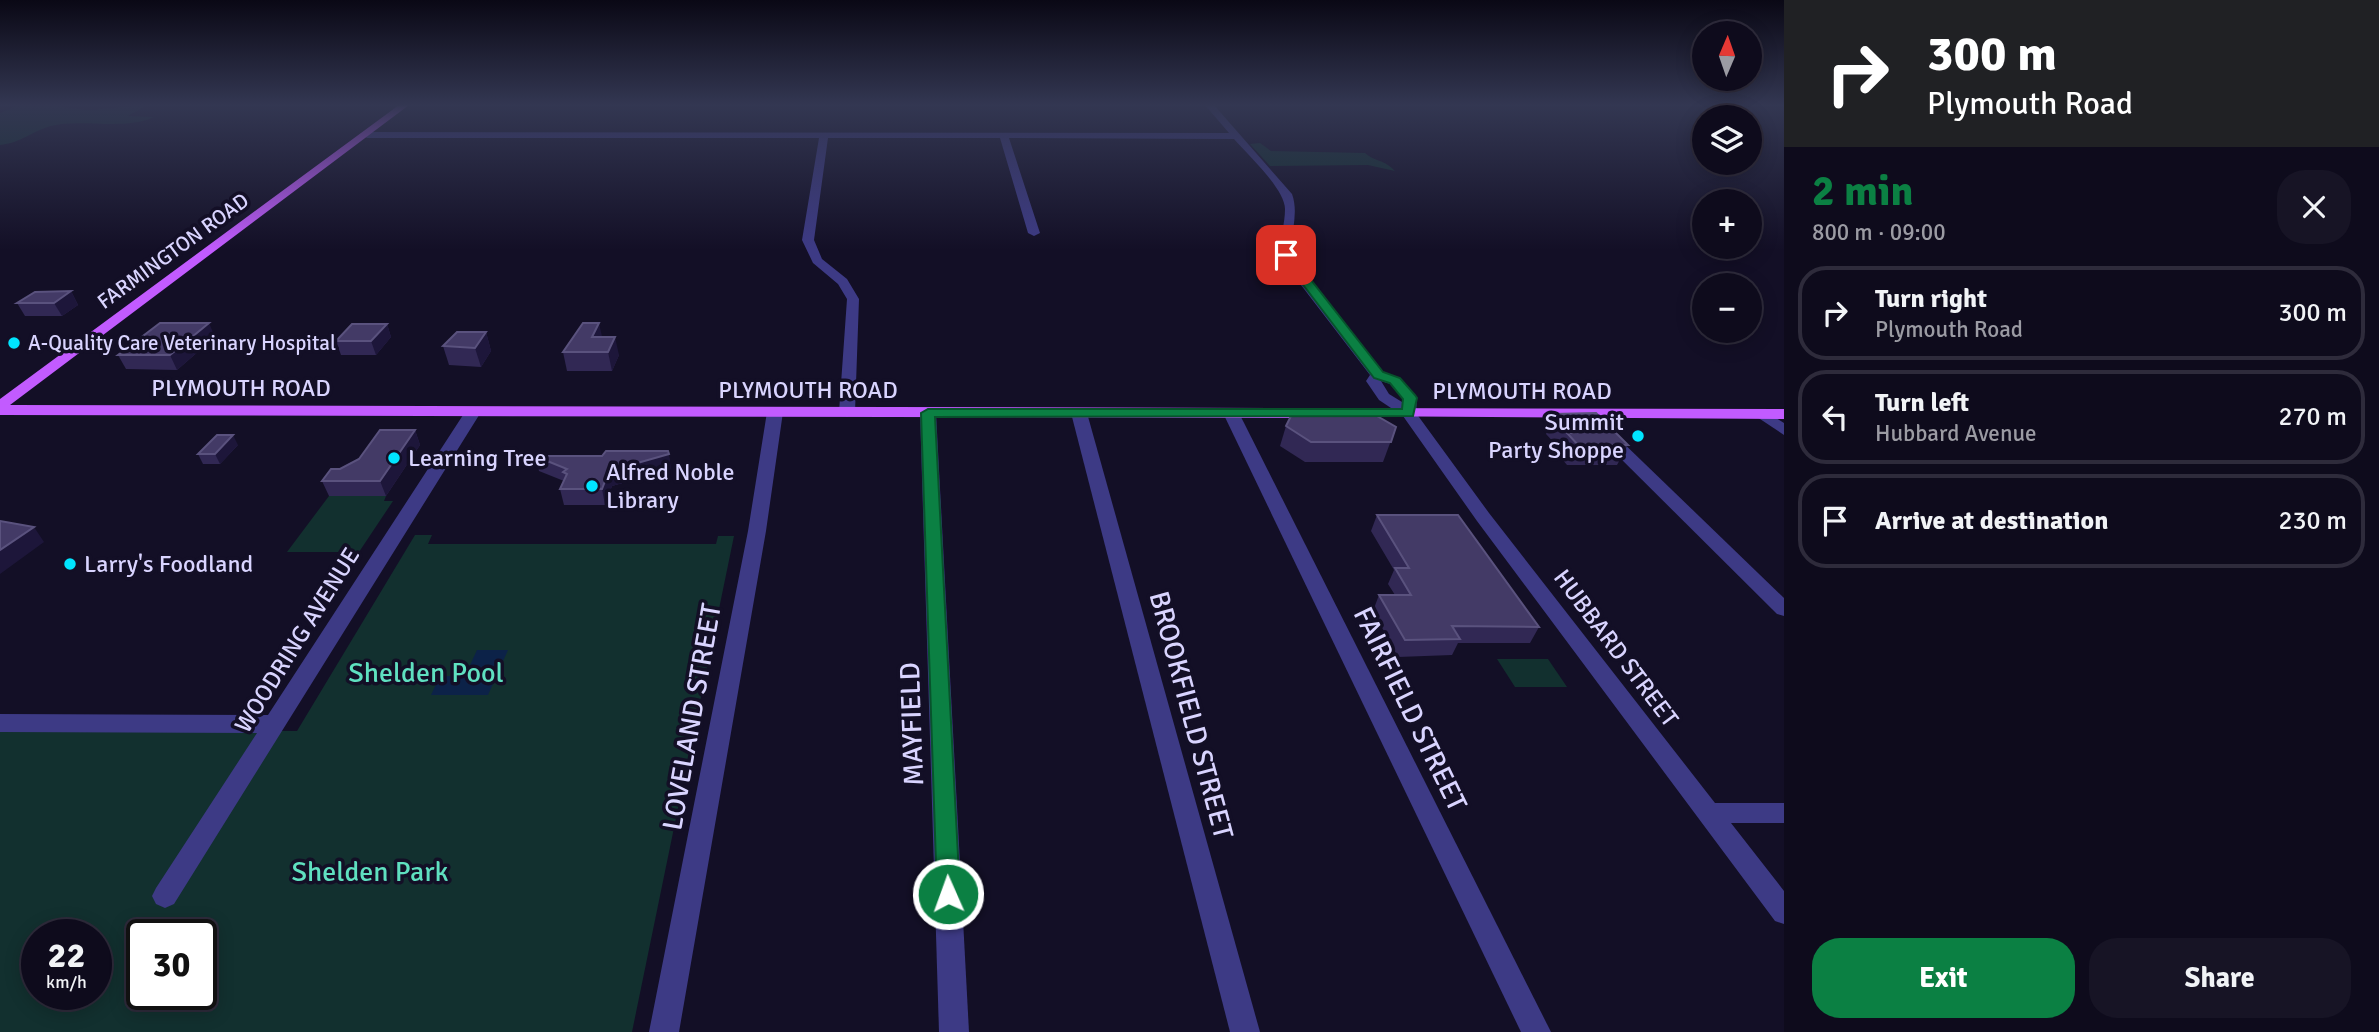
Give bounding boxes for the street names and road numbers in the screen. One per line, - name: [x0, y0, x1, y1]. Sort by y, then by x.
- street label: FARMINGTON ROAD: [92, 187, 254, 315]
- street label: PLYMOUTH ROAD: [151, 373, 331, 403]
- street label: PLYMOUTH ROAD: [718, 375, 898, 405]
- street label: PLYMOUTH ROAD: [1432, 376, 1612, 406]
- street label: WOODRING AVENUE: [228, 542, 366, 738]
- street label: HUBBARD STREET: [1547, 563, 1685, 733]
- street label: BROOKFIELD STREET: [1142, 587, 1240, 843]
- street label: LOVELAND STREET: [655, 601, 729, 833]
- street label: FAIRFIELD STREET: [1346, 601, 1474, 817]
- street label: MAYFIELD: [893, 662, 931, 786]

